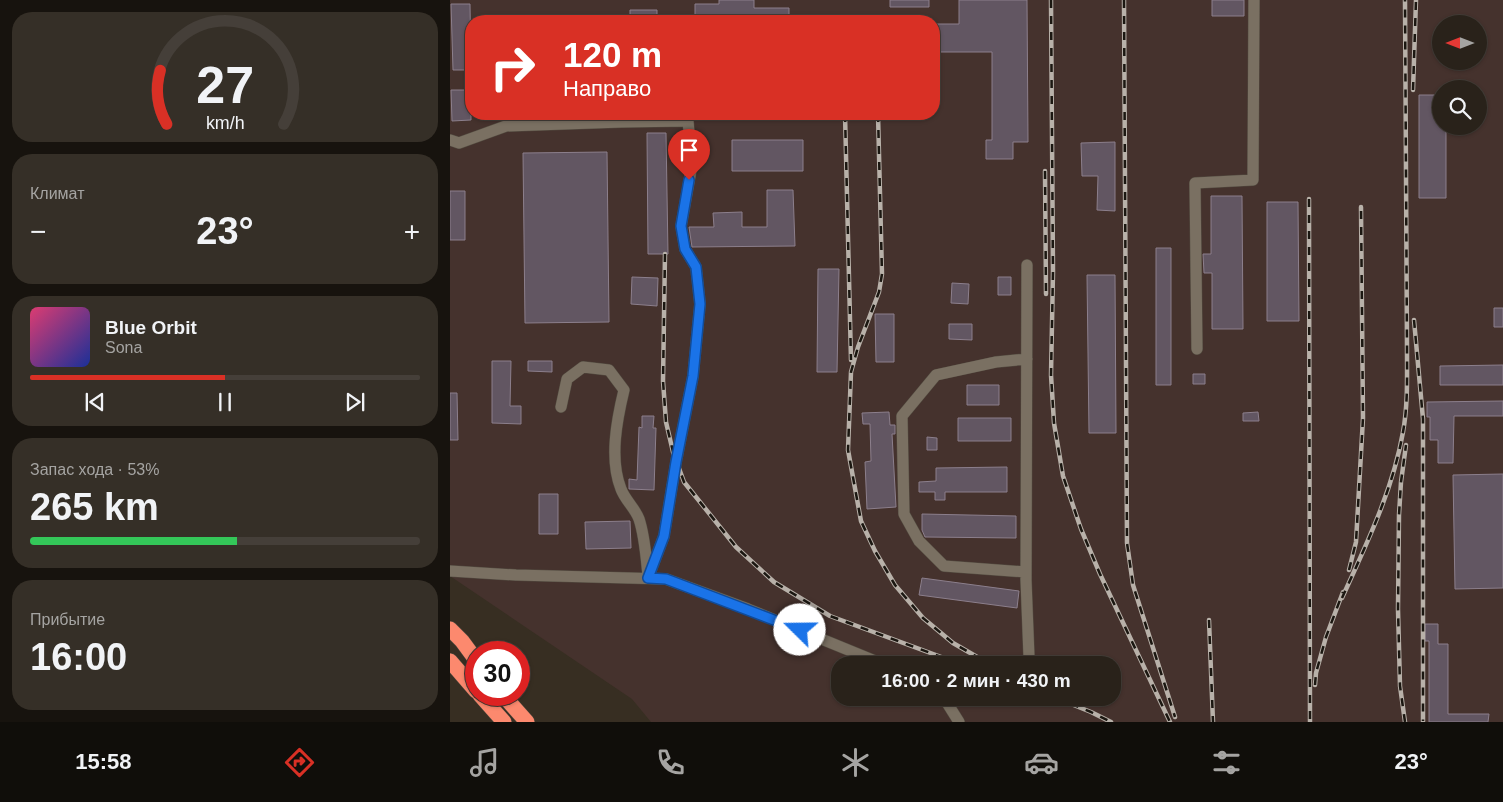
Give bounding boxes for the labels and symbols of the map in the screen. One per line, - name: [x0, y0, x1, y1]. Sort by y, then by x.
- north arrow: [1432, 15, 1488, 70]
- pin: [668, 129, 710, 180]
- position arrow: [773, 603, 825, 655]
- speed limit sign: 30: [465, 641, 530, 706]

